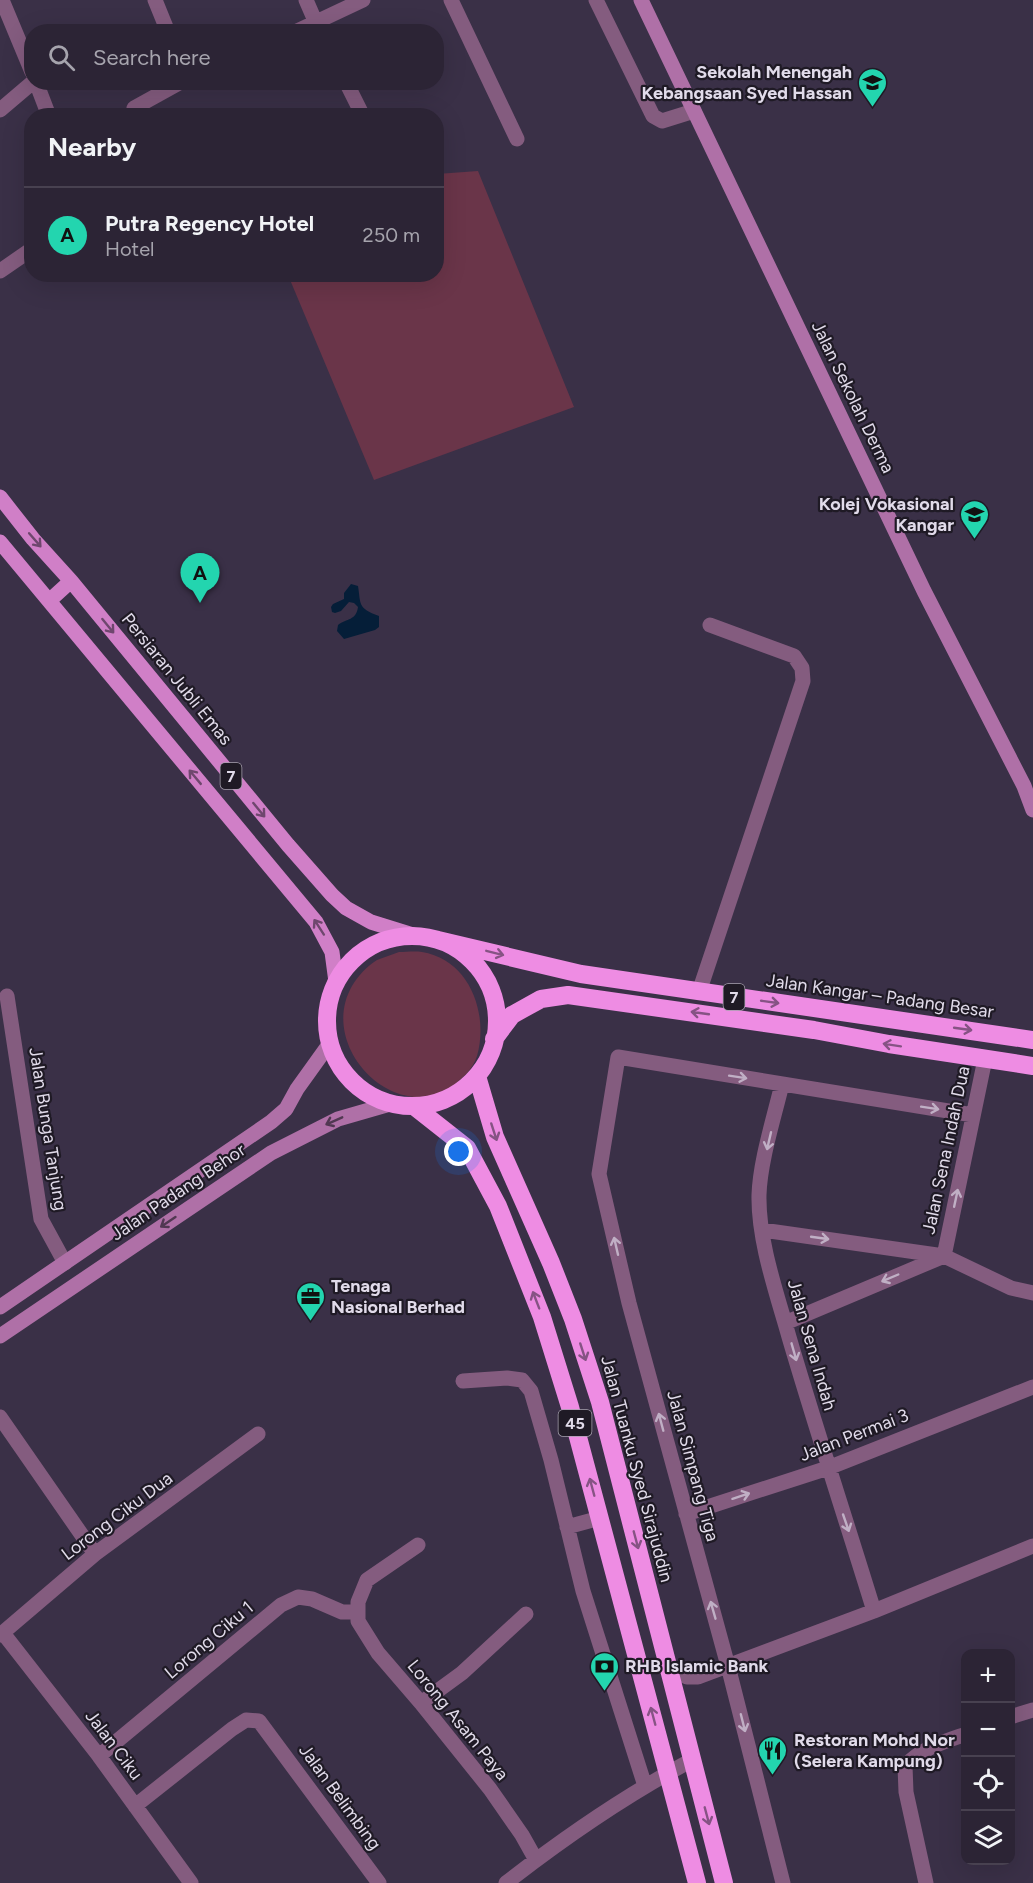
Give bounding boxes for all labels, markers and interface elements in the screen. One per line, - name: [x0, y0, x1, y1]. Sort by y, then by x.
- search box: [24, 24, 444, 90]
- icon: search: [45, 41, 78, 74]
- text: Search here: [93, 44, 211, 71]
- place label: Sekolah Menengah Kebangsaan Syed Hassan: [641, 61, 852, 104]
- school or university icon: Sekolah Menengah Kebangsaan Syed Hassan: [857, 66, 889, 108]
- text: Nearby: [48, 131, 136, 163]
- text: Putra Regency Hotel: [105, 210, 314, 237]
- text: A: [60, 223, 75, 247]
- text: 250 m: [363, 223, 420, 247]
- text: Hotel: [105, 237, 154, 261]
- street label: Jalan Sekolah Derma: [807, 317, 899, 477]
- place label: Kolej Vokasional Kangar: [819, 493, 954, 536]
- school or university icon: Kolej Vokasional Kangar: [959, 498, 991, 540]
- one-way arrow: [28, 532, 42, 547]
- pin: A: [180, 554, 220, 603]
- street label: Persiaran Jubli Emas: [117, 608, 237, 750]
- one-way arrow: [102, 618, 115, 634]
- road number: 7: [220, 763, 242, 789]
- one-way arrow: [189, 769, 202, 785]
- one-way arrow: [252, 802, 265, 818]
- one-way arrow: [313, 920, 325, 936]
- one-way arrow: [485, 948, 504, 960]
- street label: Jalan Kangar – Padang Besar: [765, 969, 995, 1023]
- road number: 7: [724, 984, 744, 1010]
- one-way arrow: [759, 996, 779, 1007]
- one-way arrow: [690, 1008, 710, 1019]
- one-way arrow: [952, 1024, 972, 1035]
- one-way arrow: [883, 1039, 902, 1050]
- street label: Jalan Bunga Tanjung: [24, 1046, 72, 1212]
- street label: Jalan Sena Indah Dua: [917, 1064, 975, 1236]
- one-way arrow: [728, 1072, 747, 1083]
- one-way arrow: [920, 1103, 940, 1114]
- one-way arrow: [326, 1116, 344, 1128]
- one-way arrow: [489, 1122, 500, 1141]
- one-way arrow: [762, 1131, 774, 1150]
- your location: [444, 1137, 473, 1166]
- street label: Jalan Padang Behor: [106, 1139, 250, 1245]
- one-way arrow: [951, 1189, 962, 1209]
- one-way arrow: [160, 1216, 177, 1228]
- one-way arrow: [810, 1233, 830, 1244]
- one-way arrow: [609, 1237, 621, 1256]
- one-way arrow: [882, 1273, 900, 1285]
- place label: Tenaga Nasional Berhad: [331, 1275, 465, 1318]
- street label: Jalan Sena Indah: [783, 1277, 841, 1413]
- office icon: Tenaga Nasional Berhad: [294, 1280, 326, 1322]
- one-way arrow: [529, 1291, 540, 1310]
- one-way arrow: [579, 1342, 590, 1361]
- one-way arrow: [789, 1342, 800, 1361]
- street label: Jalan Tuanku Syed Sirajuddin: [596, 1353, 678, 1585]
- street label: Jalan Simpang Tiga: [662, 1388, 724, 1544]
- street label: Jalan Permai 3: [796, 1404, 912, 1466]
- road number: 45: [558, 1410, 592, 1436]
- one-way arrow: [655, 1413, 666, 1432]
- street label: Lorong Ciku Dua: [57, 1467, 177, 1565]
- one-way arrow: [586, 1478, 597, 1497]
- one-way arrow: [731, 1489, 750, 1500]
- one-way arrow: [842, 1513, 853, 1532]
- one-way arrow: [630, 1530, 642, 1549]
- street label: Lorong Ciku 1: [160, 1596, 258, 1684]
- one-way arrow: [706, 1601, 718, 1620]
- map controls: [961, 1649, 1015, 1865]
- button: +: [961, 1649, 1015, 1703]
- bank icon: RHB Islamic Bank: [588, 1650, 620, 1692]
- street label: Lorong Asam Paya: [403, 1655, 513, 1785]
- place label: RHB Islamic Bank: [625, 1655, 768, 1677]
- button: −: [961, 1703, 1015, 1757]
- street label: Jalan Ciku: [81, 1706, 147, 1784]
- one-way arrow: [647, 1706, 659, 1725]
- one-way arrow: [737, 1713, 749, 1732]
- place label: Restoran Mohd Nor (Selera Kampung): [794, 1729, 955, 1772]
- restaurant icon: Restoran Mohd Nor (Selera Kampung): [757, 1734, 789, 1776]
- street label: Jalan Belimbing: [294, 1740, 386, 1854]
- button: locate: [961, 1757, 1015, 1811]
- one-way arrow: [701, 1806, 713, 1825]
- button: layers: [961, 1811, 1015, 1865]

